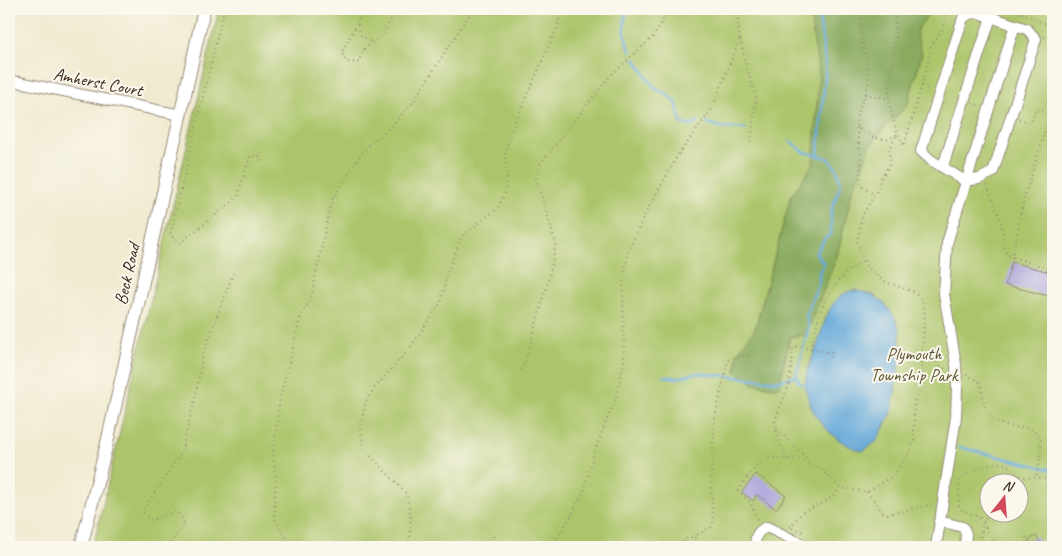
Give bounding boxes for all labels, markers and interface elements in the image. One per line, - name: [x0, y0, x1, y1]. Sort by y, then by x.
- street label: Amherst Court: [52, 63, 146, 102]
- street label: Beck Road: [109, 238, 145, 307]
- park label: Plymouth Township Park: [870, 343, 959, 386]
- north arrow: [980, 474, 1030, 524]
- text: N: [1001, 477, 1017, 496]

